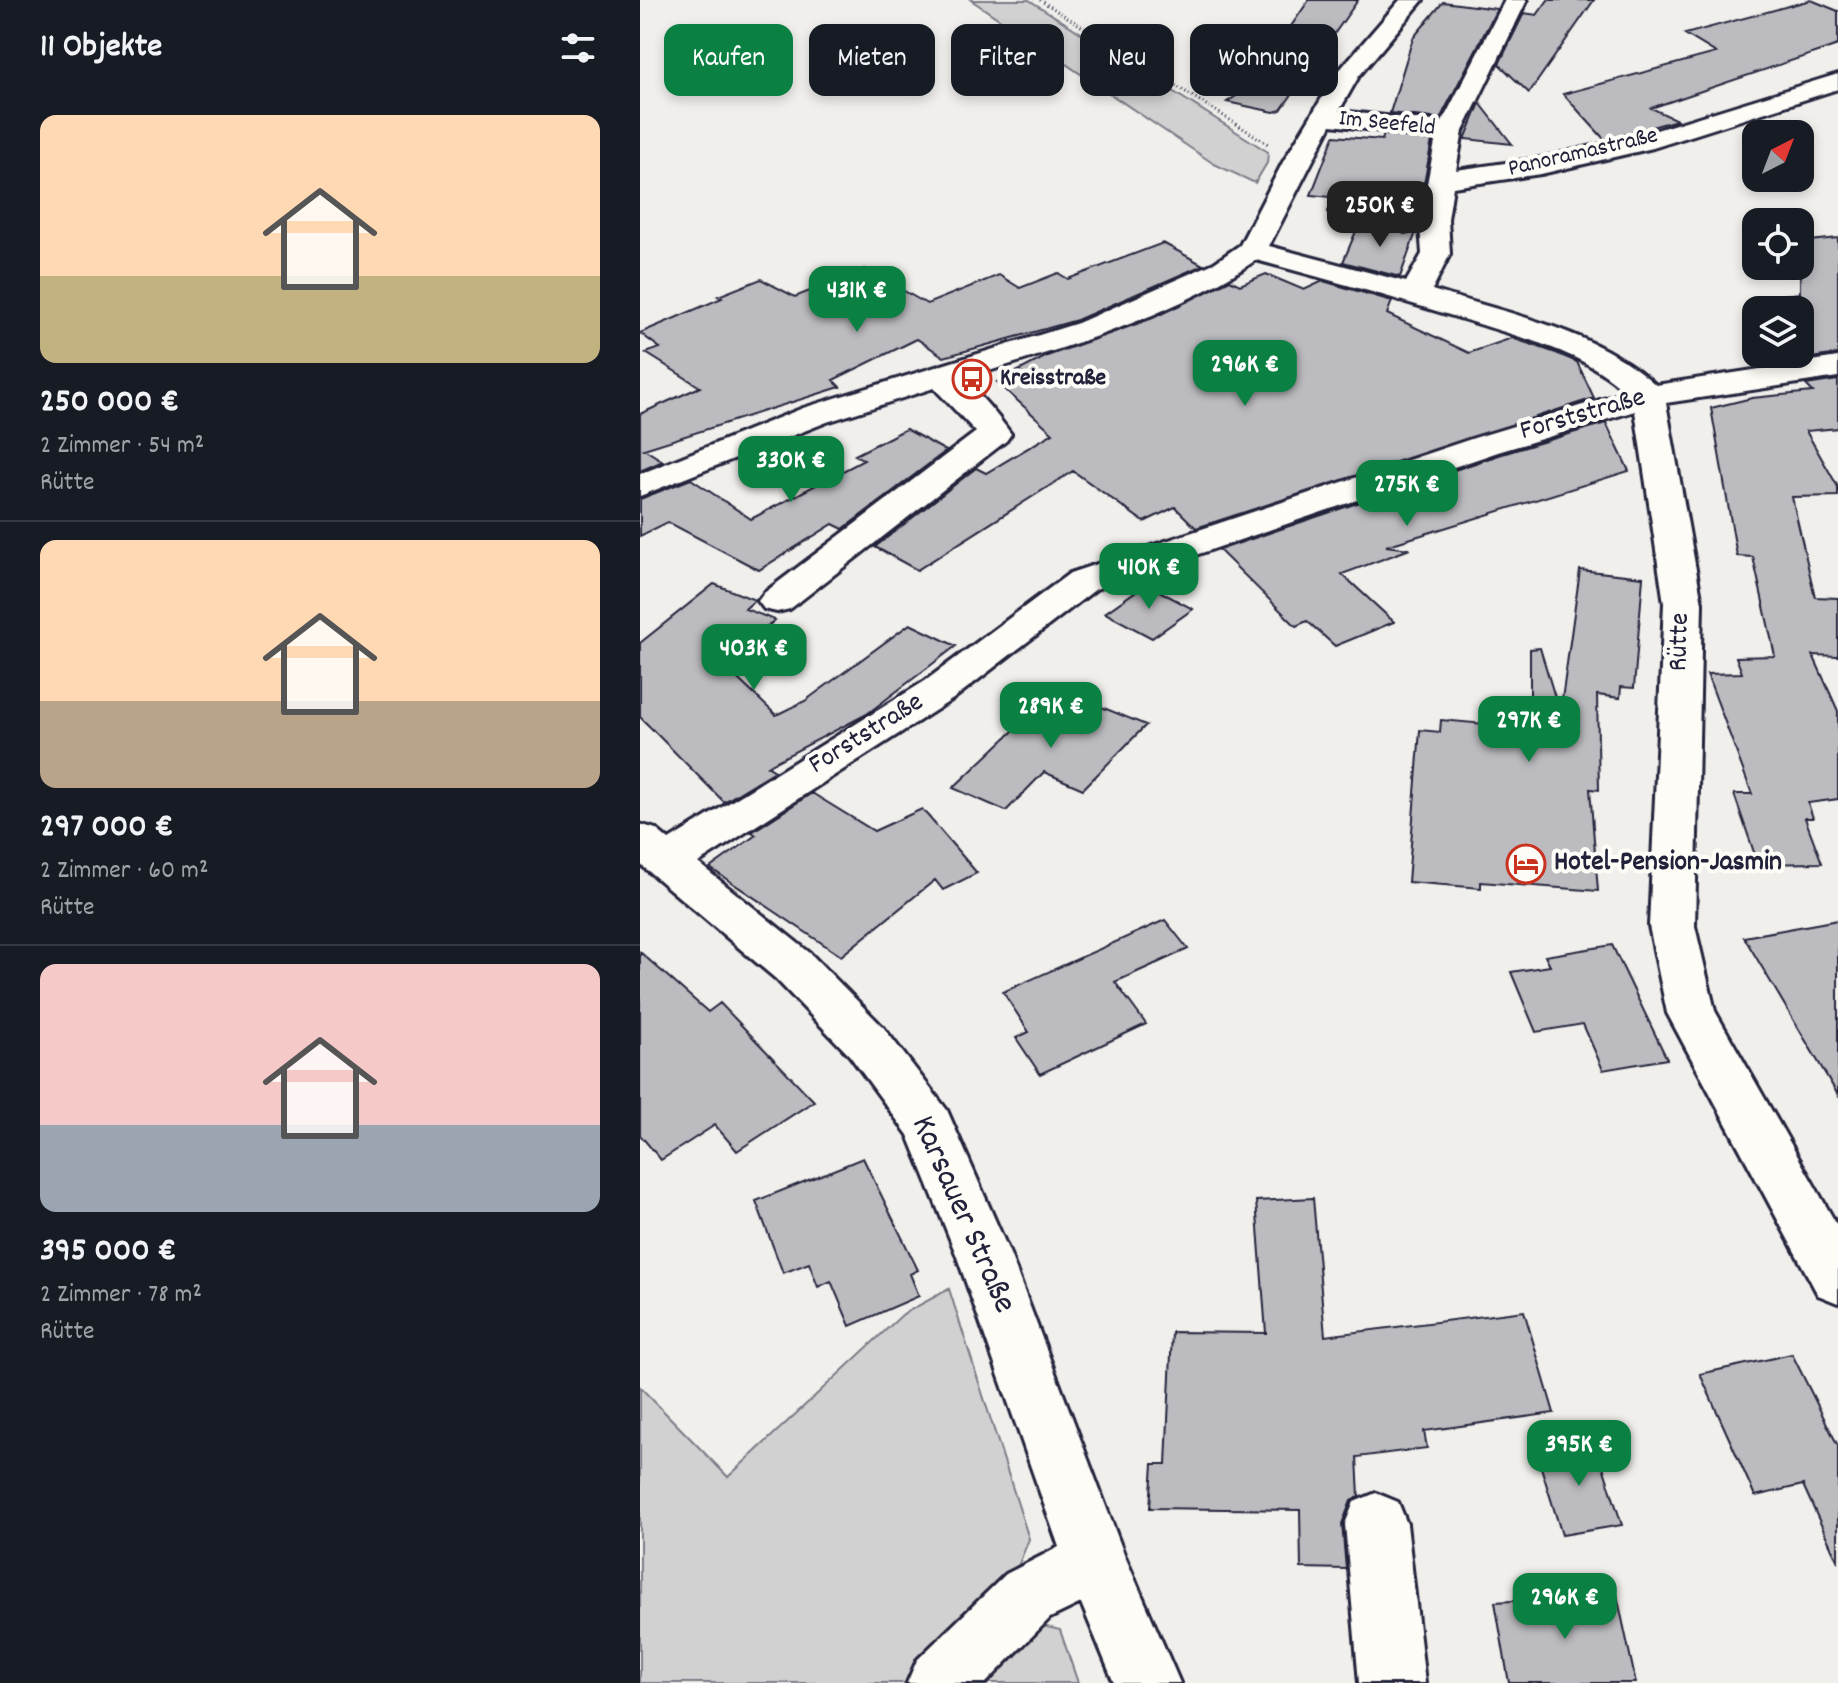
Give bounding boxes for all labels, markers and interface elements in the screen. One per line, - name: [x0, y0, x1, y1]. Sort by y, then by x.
- text: 11 Objekte: [40, 24, 162, 73]
- chip: Kaufen: [664, 24, 793, 96]
- chip: Mieten: [809, 24, 935, 96]
- chip: Filter: [951, 24, 1064, 96]
- chip: Neu: [1080, 24, 1174, 96]
- chip: Wohnung: [1190, 24, 1338, 96]
- icon: filters: [556, 26, 600, 70]
- street label: Im Seefeld: [1337, 102, 1437, 146]
- street label: Panoramastraße: [1505, 119, 1661, 187]
- north arrow: [1742, 120, 1814, 192]
- map controls: [1742, 120, 1814, 368]
- icon: home: [248, 167, 392, 311]
- pin: 250K €: [1315, 181, 1445, 249]
- text: 250K €: [1345, 188, 1415, 225]
- button: locate: [1742, 208, 1814, 280]
- pin: 431K €: [792, 266, 922, 334]
- text: 431K €: [827, 273, 887, 310]
- button: layers: [1742, 296, 1814, 368]
- pin: 296K €: [1180, 340, 1310, 408]
- text: 296K €: [1211, 347, 1279, 384]
- bus stop icon: Kreisstraße: [951, 358, 993, 400]
- place label: Kreisstraße: [1000, 362, 1107, 396]
- text: 250 000 €: [40, 379, 179, 428]
- street label: Forststraße: [1516, 379, 1650, 453]
- text: 2 Zimmer · 54 m²: [40, 428, 204, 465]
- pin: 330K €: [726, 436, 856, 504]
- text: 330K €: [756, 443, 826, 480]
- pin: 275K €: [1342, 460, 1472, 528]
- text: Rütte: [40, 465, 95, 502]
- text: 275K €: [1374, 467, 1440, 504]
- pin: 410K €: [1084, 543, 1214, 611]
- text: 410K €: [1117, 550, 1181, 587]
- icon: home: [248, 592, 392, 736]
- street label: Rütte: [1660, 612, 1702, 672]
- pin: 403K €: [689, 624, 819, 692]
- text: 403K €: [720, 631, 788, 668]
- pin: 289K €: [986, 682, 1116, 750]
- street label: Forststraße: [802, 684, 932, 786]
- text: 289K €: [1018, 689, 1084, 726]
- pin: 297K €: [1464, 696, 1594, 764]
- text: 297K €: [1496, 703, 1562, 740]
- text: 297 000 €: [40, 804, 174, 853]
- hotel icon: Hotel-Pension-Jasmin: [1505, 843, 1547, 885]
- place label: Hotel-Pension-Jasmin: [1554, 844, 1782, 884]
- text: 2 Zimmer · 60 m²: [40, 853, 208, 890]
- text: Rütte: [40, 890, 95, 927]
- icon: home: [248, 1016, 392, 1160]
- street label: Karsauer Straße: [897, 1108, 1027, 1322]
- text: 395 000 €: [40, 1228, 177, 1277]
- text: 2 Zimmer · 78 m²: [40, 1277, 202, 1314]
- text: Rütte: [40, 1314, 95, 1351]
- pin: 395K €: [1514, 1420, 1644, 1488]
- text: 395K €: [1545, 1427, 1613, 1464]
- pin: 296K €: [1500, 1573, 1630, 1641]
- text: 296K €: [1531, 1580, 1599, 1617]

